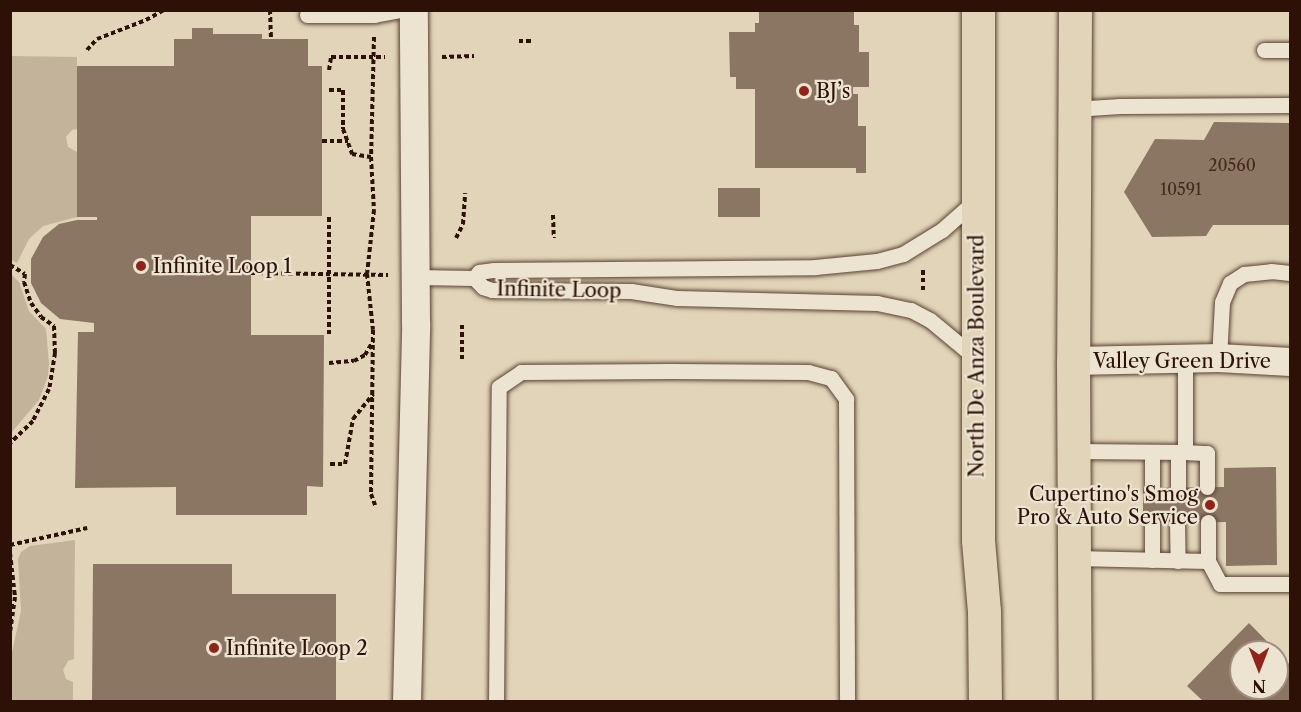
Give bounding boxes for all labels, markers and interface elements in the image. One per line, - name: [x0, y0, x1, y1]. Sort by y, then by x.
- place label: BJ’s: [816, 79, 850, 103]
- marker: BJ’s: [797, 84, 811, 98]
- house number: 20560: [1208, 155, 1256, 175]
- house number: 10591: [1160, 179, 1202, 199]
- street label: North De Anza Boulevard: [965, 234, 989, 478]
- place label: Infinite Loop 1: [153, 254, 292, 278]
- marker: Infinite Loop 1: [134, 259, 148, 273]
- street label: Infinite Loop: [496, 277, 622, 303]
- street label: Valley Green Drive: [1093, 349, 1271, 373]
- place label: Cupertino's Smog Pro & Auto Service: [1016, 482, 1198, 529]
- marker: Cupertino's Smog Pro & Auto Service: [1203, 498, 1217, 512]
- place label: Infinite Loop 2: [226, 636, 368, 660]
- north arrow: [1229, 640, 1289, 700]
- marker: Infinite Loop 2: [207, 641, 221, 655]
- text: N: [1252, 676, 1266, 696]

